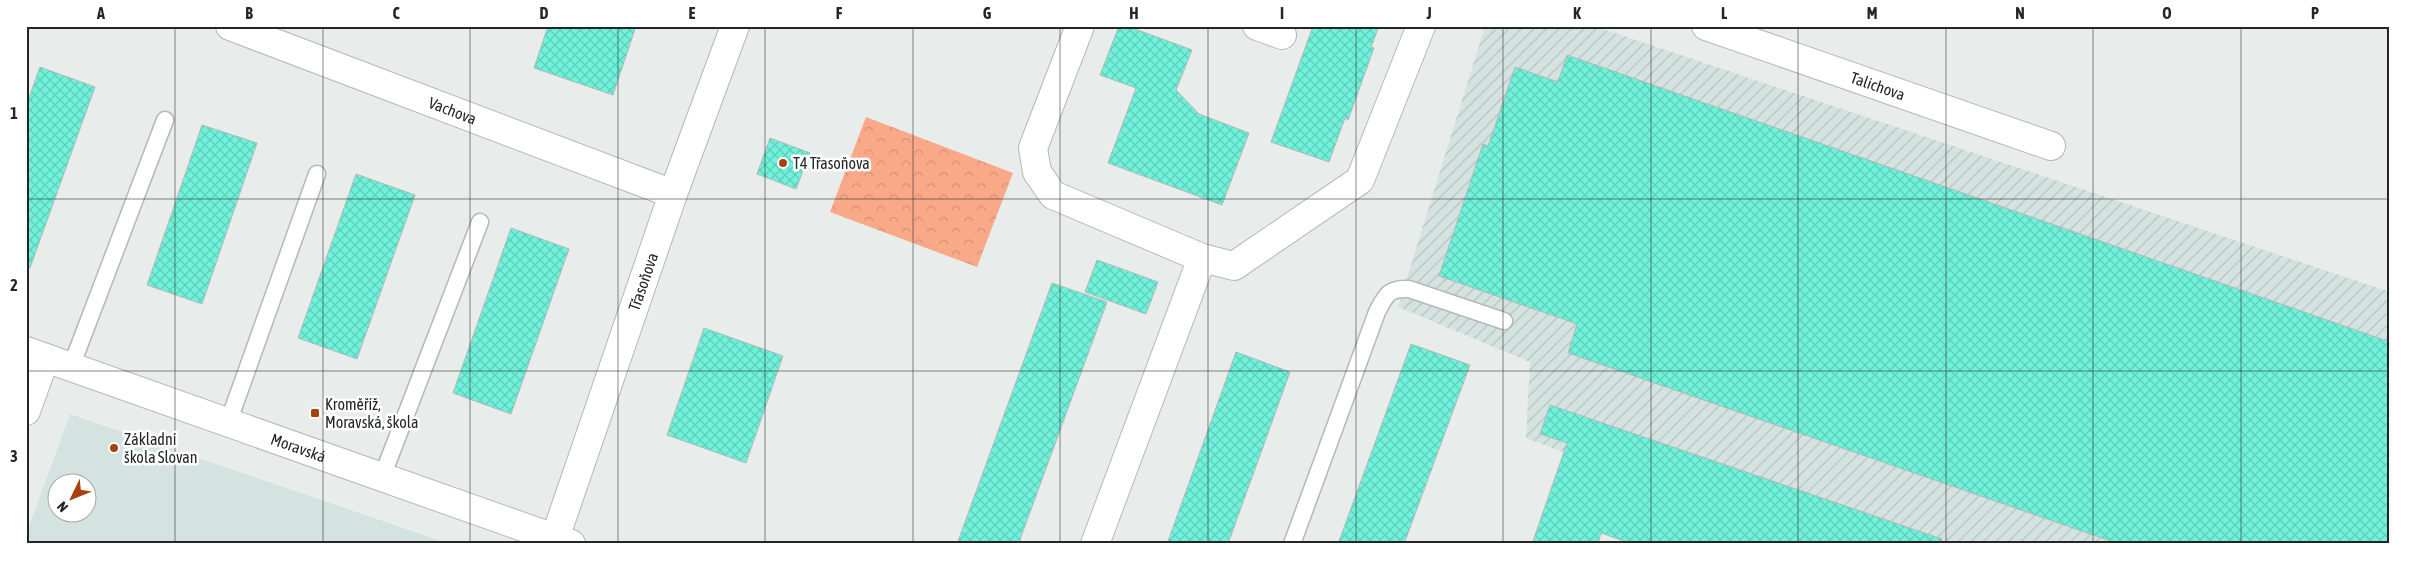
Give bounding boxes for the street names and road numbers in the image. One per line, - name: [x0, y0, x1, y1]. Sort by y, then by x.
- street label: Talichova: [1848, 68, 1907, 104]
- street label: Vachova: [426, 93, 479, 128]
- street label: Třasoňova: [625, 250, 661, 313]
- street label: Moravská: [269, 429, 328, 465]

